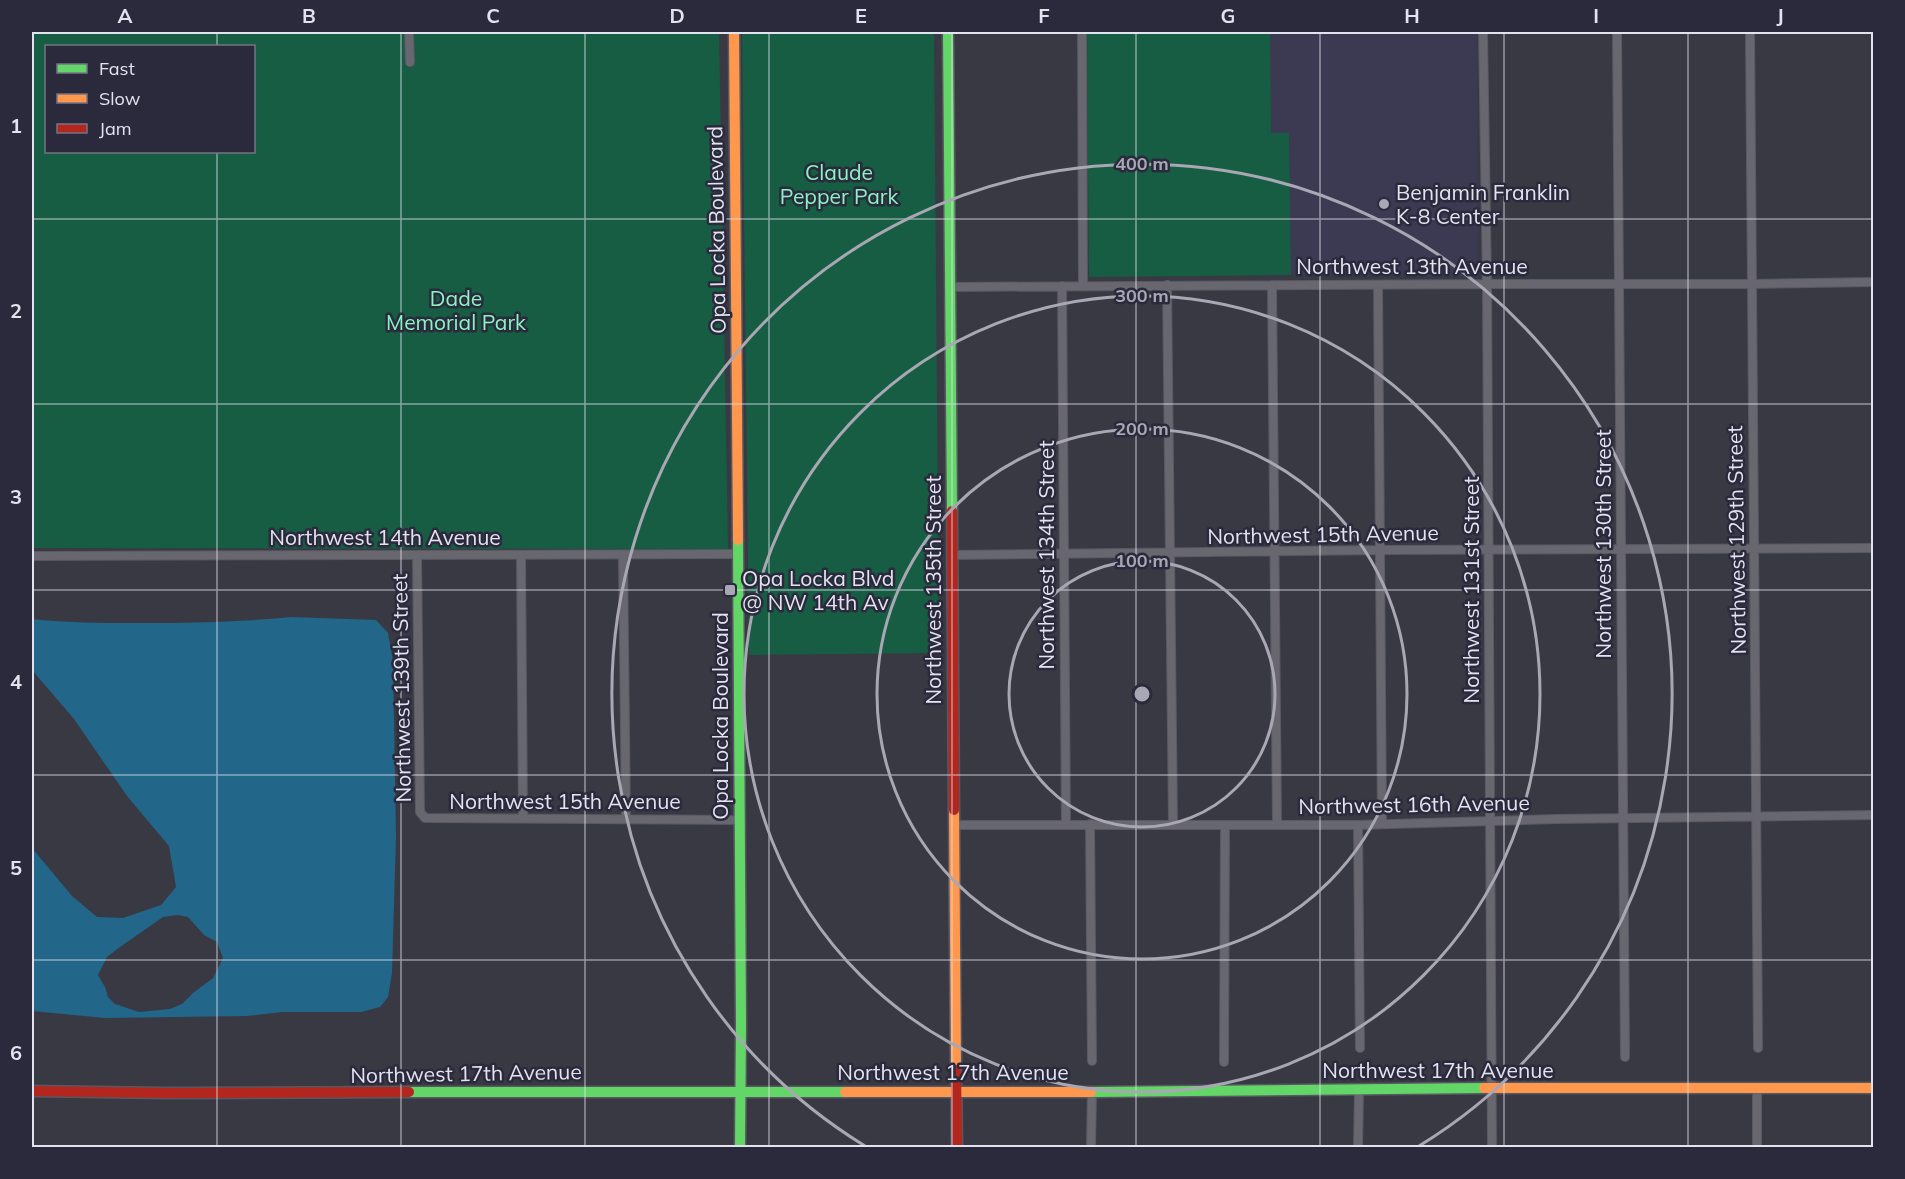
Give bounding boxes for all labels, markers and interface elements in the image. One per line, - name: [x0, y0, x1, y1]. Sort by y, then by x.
- text: A: [118, 3, 133, 28]
- text: B: [302, 3, 316, 28]
- text: C: [486, 3, 500, 28]
- text: D: [669, 3, 685, 28]
- text: E: [855, 3, 867, 28]
- text: F: [1038, 3, 1050, 28]
- text: G: [1221, 3, 1235, 28]
- text: H: [1404, 3, 1420, 28]
- text: I: [1593, 3, 1599, 28]
- text: J: [1776, 3, 1784, 28]
- legend: [45, 45, 255, 153]
- text: Fast: [99, 57, 135, 80]
- text: Slow: [99, 87, 141, 110]
- text: 1: [10, 113, 22, 138]
- text: Jam: [99, 117, 132, 140]
- street label: Opa Locka Boulevard: [701, 126, 731, 334]
- text: 400 m: [1115, 152, 1169, 175]
- park label: Claude Pepper Park: [780, 159, 898, 209]
- place label: Benjamin Franklin K-8 Center: [1396, 179, 1570, 229]
- marker: Benjamin Franklin K-8 Center: [1377, 197, 1391, 211]
- street label: Northwest 13th Avenue: [1296, 253, 1528, 279]
- text: 300 m: [1115, 284, 1169, 307]
- park label: Dade Memorial Park: [386, 285, 526, 335]
- text: 2: [10, 298, 22, 323]
- text: 200 m: [1115, 417, 1169, 440]
- street label: Northwest 129th Street: [1721, 425, 1751, 655]
- street label: Northwest 130th Street: [1590, 429, 1616, 659]
- street label: Northwest 134th Street: [1033, 440, 1059, 670]
- street label: Northwest 135th Street: [920, 475, 946, 705]
- street label: Northwest 131st Street: [1458, 476, 1484, 704]
- text: 3: [10, 484, 22, 509]
- street label: Northwest 15th Avenue: [1207, 519, 1439, 549]
- street label: Northwest 14th Avenue: [269, 524, 501, 550]
- text: 100 m: [1115, 549, 1169, 572]
- place label: Opa Locka Blvd @ NW 14th Av: [742, 565, 894, 615]
- street label: Northwest 139th Street: [386, 573, 416, 803]
- marker: Opa Locka Blvd @ NW 14th Av: [723, 583, 737, 597]
- street label: Opa Locka Boulevard: [707, 612, 733, 820]
- text: 4: [10, 669, 22, 694]
- centre of rings: [1132, 684, 1152, 704]
- street label: Northwest 15th Avenue: [449, 788, 681, 814]
- street label: Northwest 16th Avenue: [1298, 789, 1530, 819]
- text: 5: [10, 855, 22, 880]
- text: 6: [10, 1040, 22, 1065]
- street label: Northwest 17th Avenue: [1322, 1057, 1554, 1083]
- street label: Northwest 17th Avenue: [350, 1058, 582, 1088]
- street label: Northwest 17th Avenue: [837, 1059, 1069, 1085]

